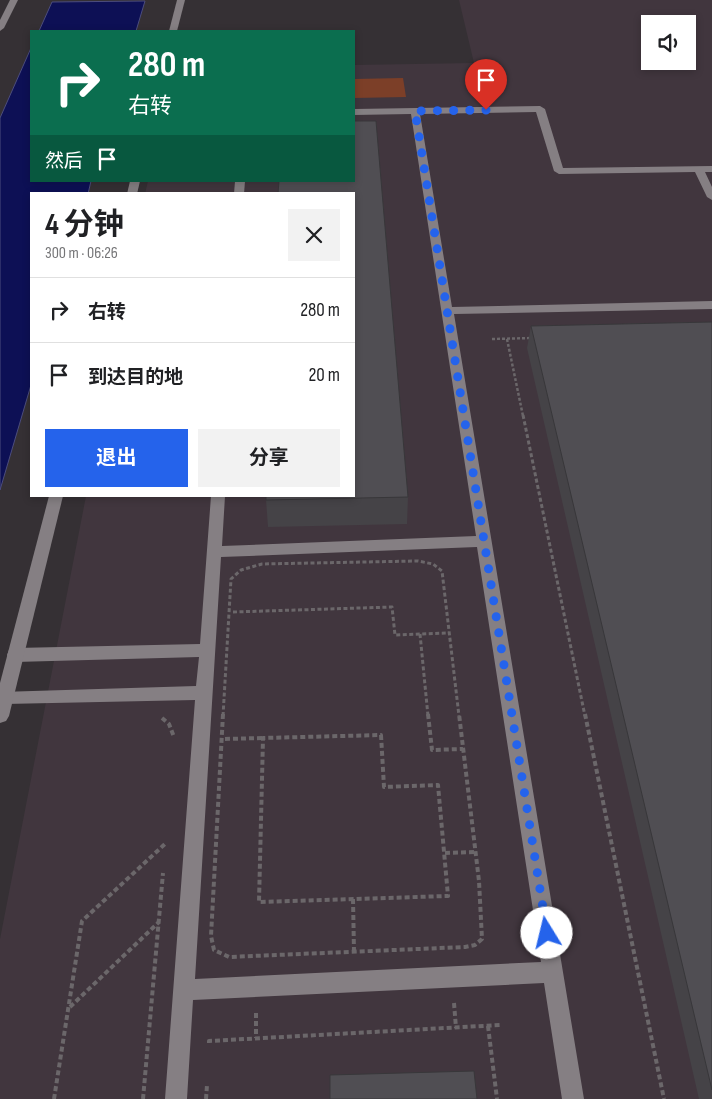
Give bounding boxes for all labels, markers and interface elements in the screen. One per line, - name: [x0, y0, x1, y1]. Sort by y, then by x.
- map controls: [641, 15, 696, 70]
- button: sound: [641, 15, 696, 70]
- text: 280 m: [128, 44, 205, 87]
- icon: right: [45, 50, 110, 115]
- pin: [465, 59, 507, 110]
- icon: arrive: [472, 66, 500, 94]
- text: 右转: [128, 93, 172, 120]
- icon: arrive: [93, 145, 121, 173]
- text: 然后: [45, 150, 83, 173]
- text: 4 分钟: [45, 207, 124, 243]
- button: close: [288, 209, 340, 261]
- text: 300 m · 06:26: [45, 244, 118, 263]
- icon: right: [45, 296, 73, 324]
- text: 280 m: [300, 299, 340, 322]
- text: 右转: [88, 301, 126, 324]
- icon: arrive: [45, 361, 73, 389]
- text: 20 m: [308, 364, 340, 387]
- text: 到达目的地: [88, 366, 183, 389]
- button: 退出: [45, 429, 188, 487]
- button: 分享: [198, 429, 340, 487]
- position arrow: [520, 906, 572, 958]

